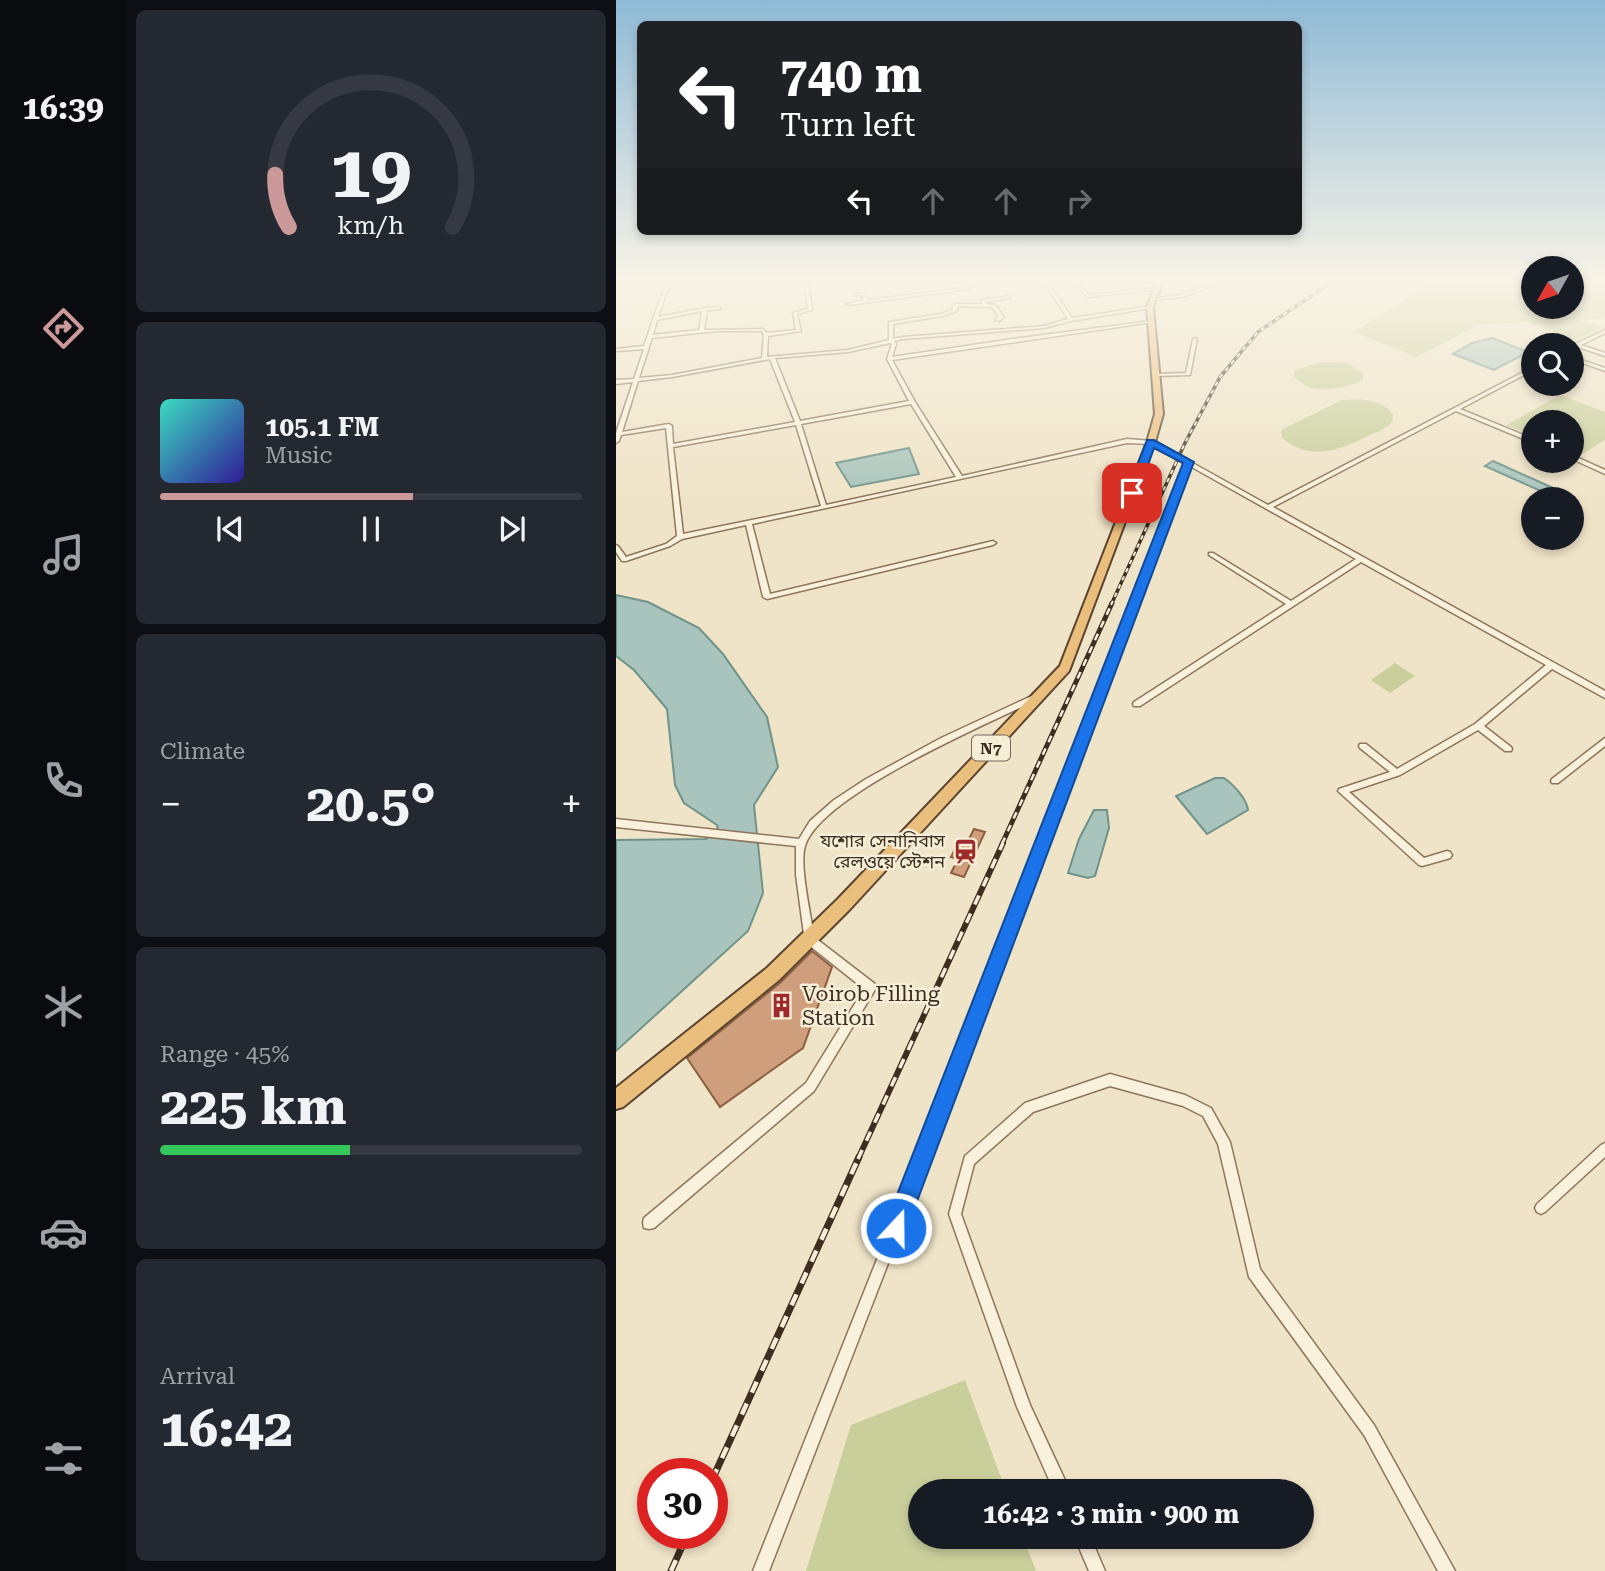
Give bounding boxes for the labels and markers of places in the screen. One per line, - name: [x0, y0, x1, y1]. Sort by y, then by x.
- pin: [1102, 463, 1162, 523]
- place label: যশোর সেনানিবাস রেলওয়ে স্টেশন: [819, 830, 946, 872]
- station icon: যশোর সেনানিবাস রেলওয়ে স্টেশন: [951, 837, 979, 865]
- place label: Voirob Filling Station: [802, 982, 940, 1030]
- building icon: Voirob Filling Station: [768, 992, 796, 1020]

